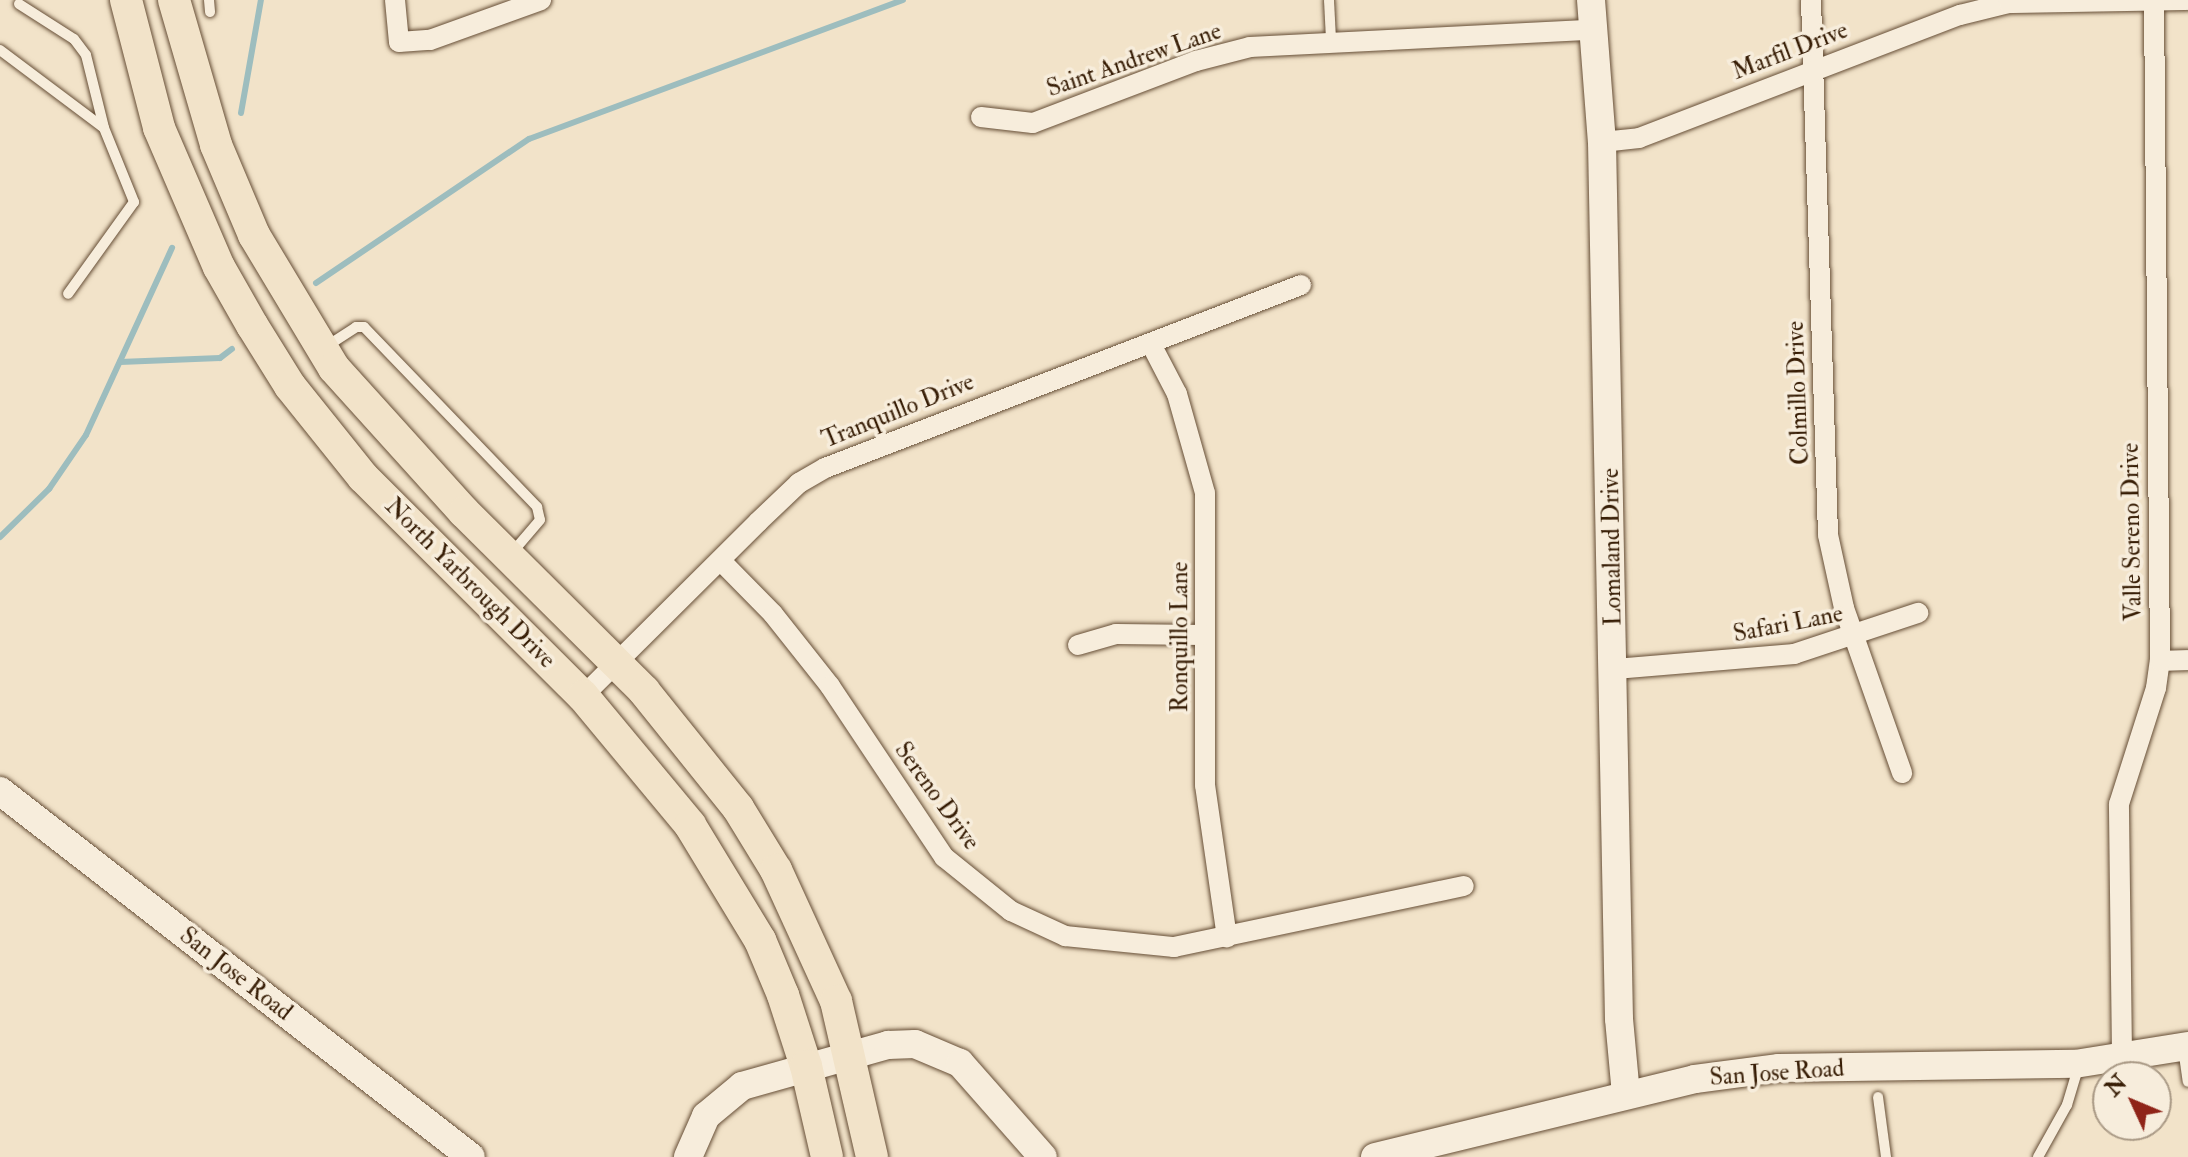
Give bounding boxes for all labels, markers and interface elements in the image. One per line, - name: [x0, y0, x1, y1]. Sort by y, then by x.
- street label: Marfil Drive: [1728, 16, 1852, 86]
- street label: Saint Andrew Lane: [1043, 17, 1225, 103]
- street label: Colmillo Drive: [1781, 321, 1815, 465]
- street label: Tranquillo Drive: [818, 367, 978, 455]
- street label: Valle Sereno Drive: [2116, 443, 2148, 621]
- street label: Lomaland Drive: [1596, 468, 1628, 626]
- street label: North Yarbrough Drive: [379, 492, 561, 674]
- street label: Ronquillo Lane: [1166, 562, 1194, 712]
- street label: Safari Lane: [1731, 599, 1845, 649]
- street label: Sereno Drive: [888, 737, 986, 855]
- street label: San Jose Road: [174, 921, 298, 1027]
- street label: San Jose Road: [1709, 1054, 1845, 1092]
- north arrow: [2092, 1061, 2172, 1141]
- text: N: [2099, 1069, 2133, 1103]

